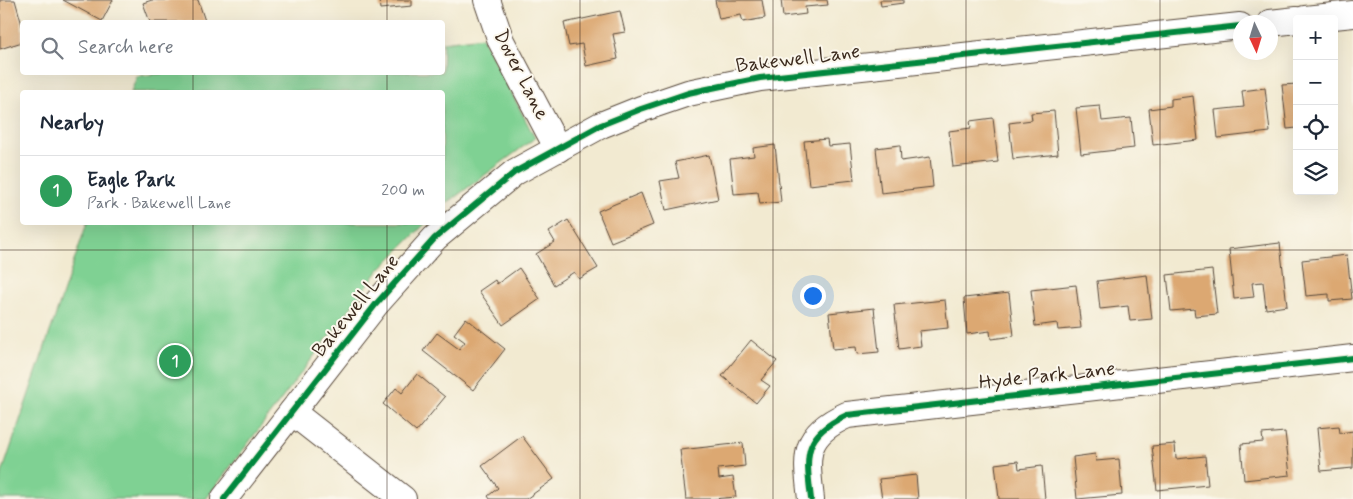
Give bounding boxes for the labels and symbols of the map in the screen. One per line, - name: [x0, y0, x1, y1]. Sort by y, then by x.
- north arrow: [1233, 15, 1278, 60]
- street label: Dover Lane: [487, 25, 555, 125]
- street label: Bakewell Lane: [734, 38, 862, 80]
- street label: Bakewell Lane: [306, 249, 406, 363]
- your location: [800, 283, 826, 309]
- pin: 1: [159, 342, 191, 380]
- street label: Hyde Park Lane: [977, 355, 1117, 397]

